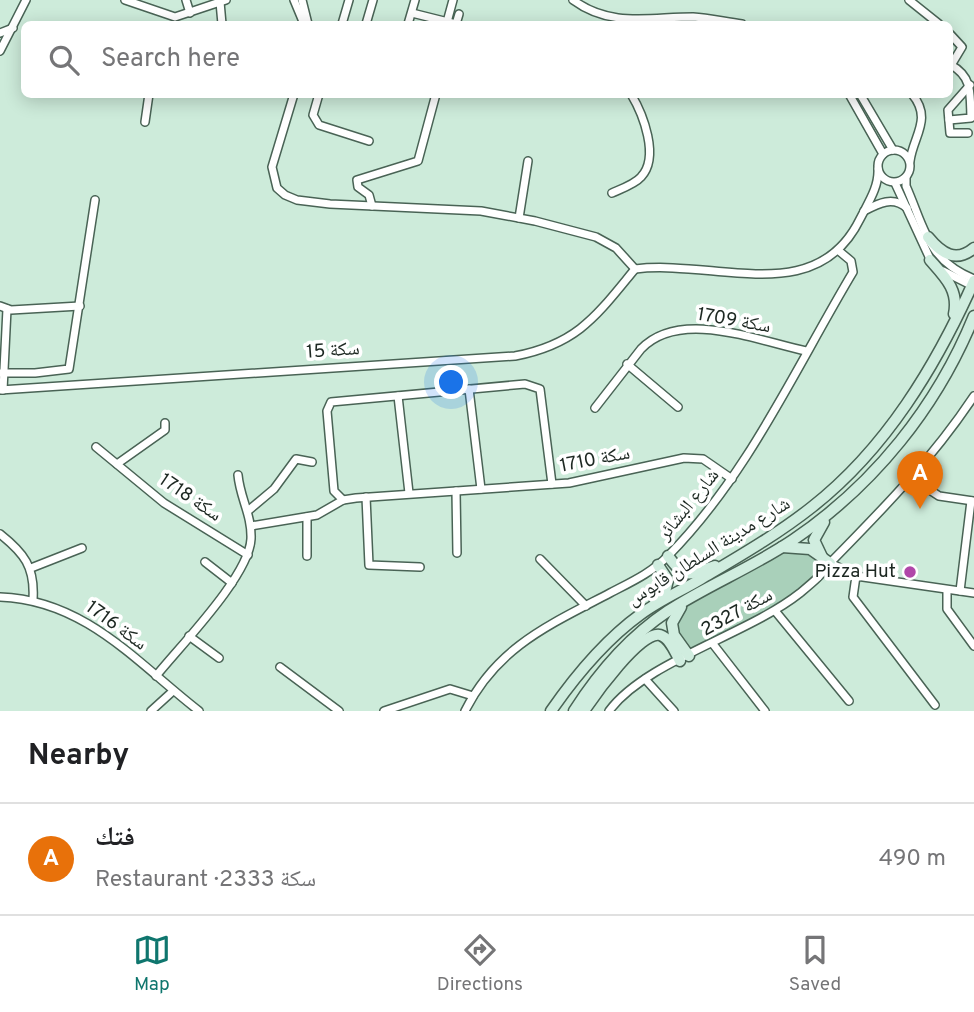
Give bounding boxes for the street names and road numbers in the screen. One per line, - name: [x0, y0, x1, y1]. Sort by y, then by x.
- street label: سكة 1709: [695, 303, 773, 339]
- street label: سكة 15: [306, 337, 360, 365]
- street label: سكة 1710: [558, 441, 632, 479]
- street label: شارع البشائر: [652, 464, 725, 546]
- street label: سكة 1718: [154, 468, 226, 528]
- street label: شارع مدينة السلطان قابوس: [623, 492, 795, 612]
- street label: سكة 2327: [697, 584, 777, 642]
- street label: سكة 1716: [81, 596, 151, 656]

